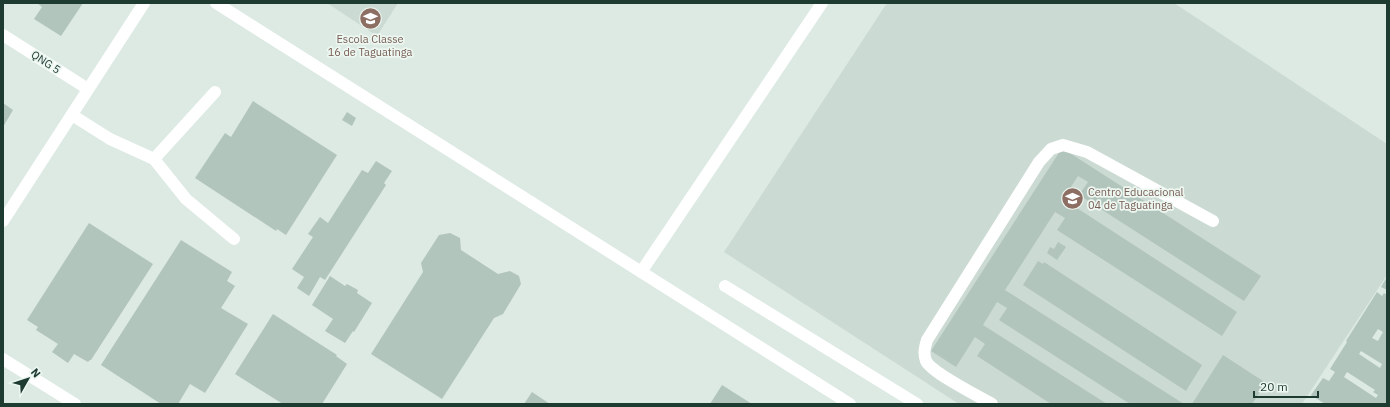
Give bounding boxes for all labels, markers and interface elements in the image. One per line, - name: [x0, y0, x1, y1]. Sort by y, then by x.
- school or university icon: Escola Classe 16 de Taguatinga: [357, 6, 383, 32]
- place label: Escola Classe 16 de Taguatinga: [328, 32, 412, 59]
- street label: QNG 5: [29, 47, 63, 77]
- school or university icon: Centro Educacional 04 de Taguatinga: [1060, 185, 1086, 211]
- place label: Centro Educacional 04 de Taguatinga: [1088, 185, 1184, 212]
- north arrow: [8, 359, 48, 399]
- text: N: [28, 365, 44, 380]
- scale bar: [1254, 373, 1318, 399]
- text: 20 m: [1260, 379, 1288, 394]

